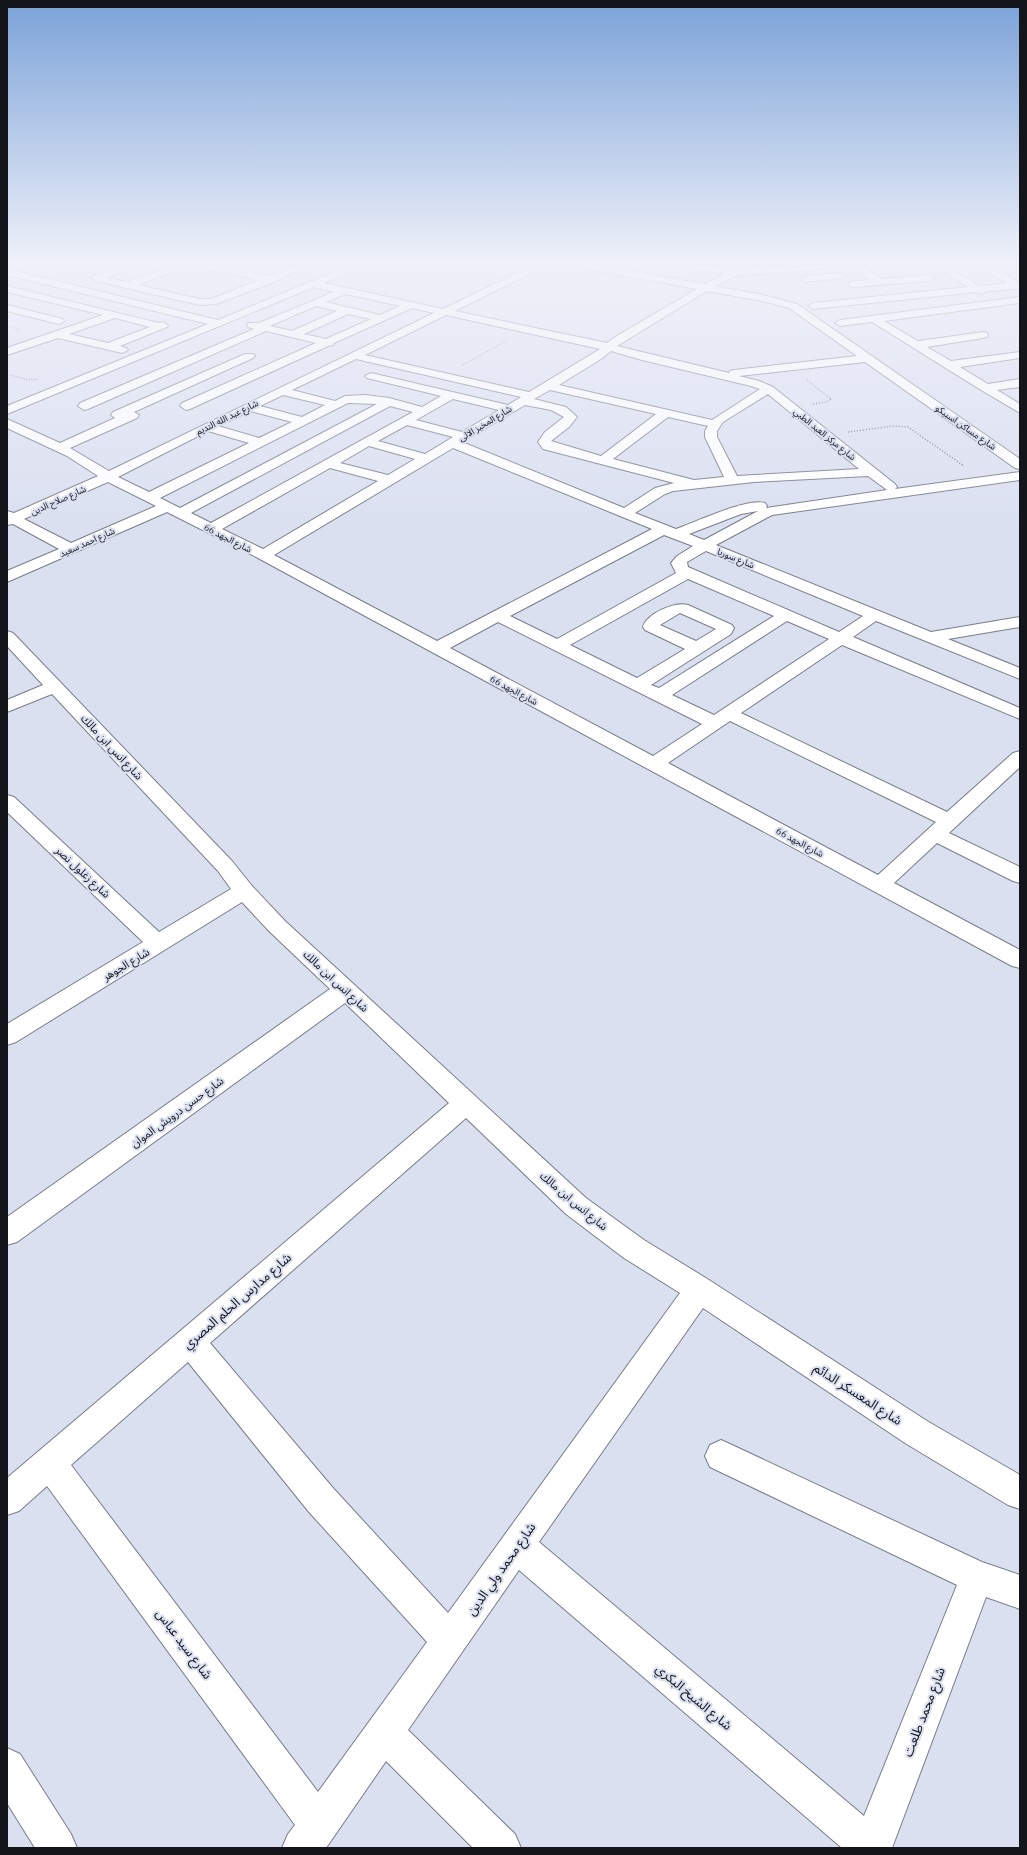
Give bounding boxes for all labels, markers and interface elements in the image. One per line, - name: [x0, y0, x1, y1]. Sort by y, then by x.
- street label: شارع عبد الله النديم: [194, 397, 261, 439]
- street label: شارع مساكن اسبيكو: [932, 402, 998, 454]
- street label: شارع المخبز الالى: [456, 403, 515, 445]
- street label: شارع مركز العبد الطبي: [790, 406, 858, 464]
- street label: شارع صلاح الدين: [29, 483, 88, 519]
- street label: شارع الجهد 66: [201, 521, 254, 557]
- street label: شارع احمد سعيد: [58, 525, 117, 561]
- street label: شارع سوريا: [715, 546, 756, 572]
- street label: شارع الجهد 66: [487, 673, 540, 709]
- street label: شارع انس ابن مالك: [77, 711, 146, 784]
- street label: شارع الجهد 66: [773, 825, 826, 861]
- street label: شارع زغلول نصر: [51, 842, 114, 902]
- street label: شارع الجوهر: [99, 944, 153, 985]
- street label: شارع انس ابن مالك: [300, 947, 372, 1016]
- street label: شارع حسن درويش الموان: [128, 1073, 227, 1151]
- street label: شارع انس ابن مالك: [537, 1169, 611, 1234]
- street label: شارع مدارس الحلم المصري: [179, 1249, 296, 1354]
- street label: شارع المعسكر الدائم: [809, 1359, 905, 1431]
- street label: شارع محمد ولي الدين: [463, 1519, 541, 1620]
- street label: شارع سيد عباس: [150, 1605, 216, 1684]
- street label: شارع الشيخ البكري: [651, 1660, 736, 1736]
- street label: شارع محمد طلعت: [899, 1665, 951, 1760]

